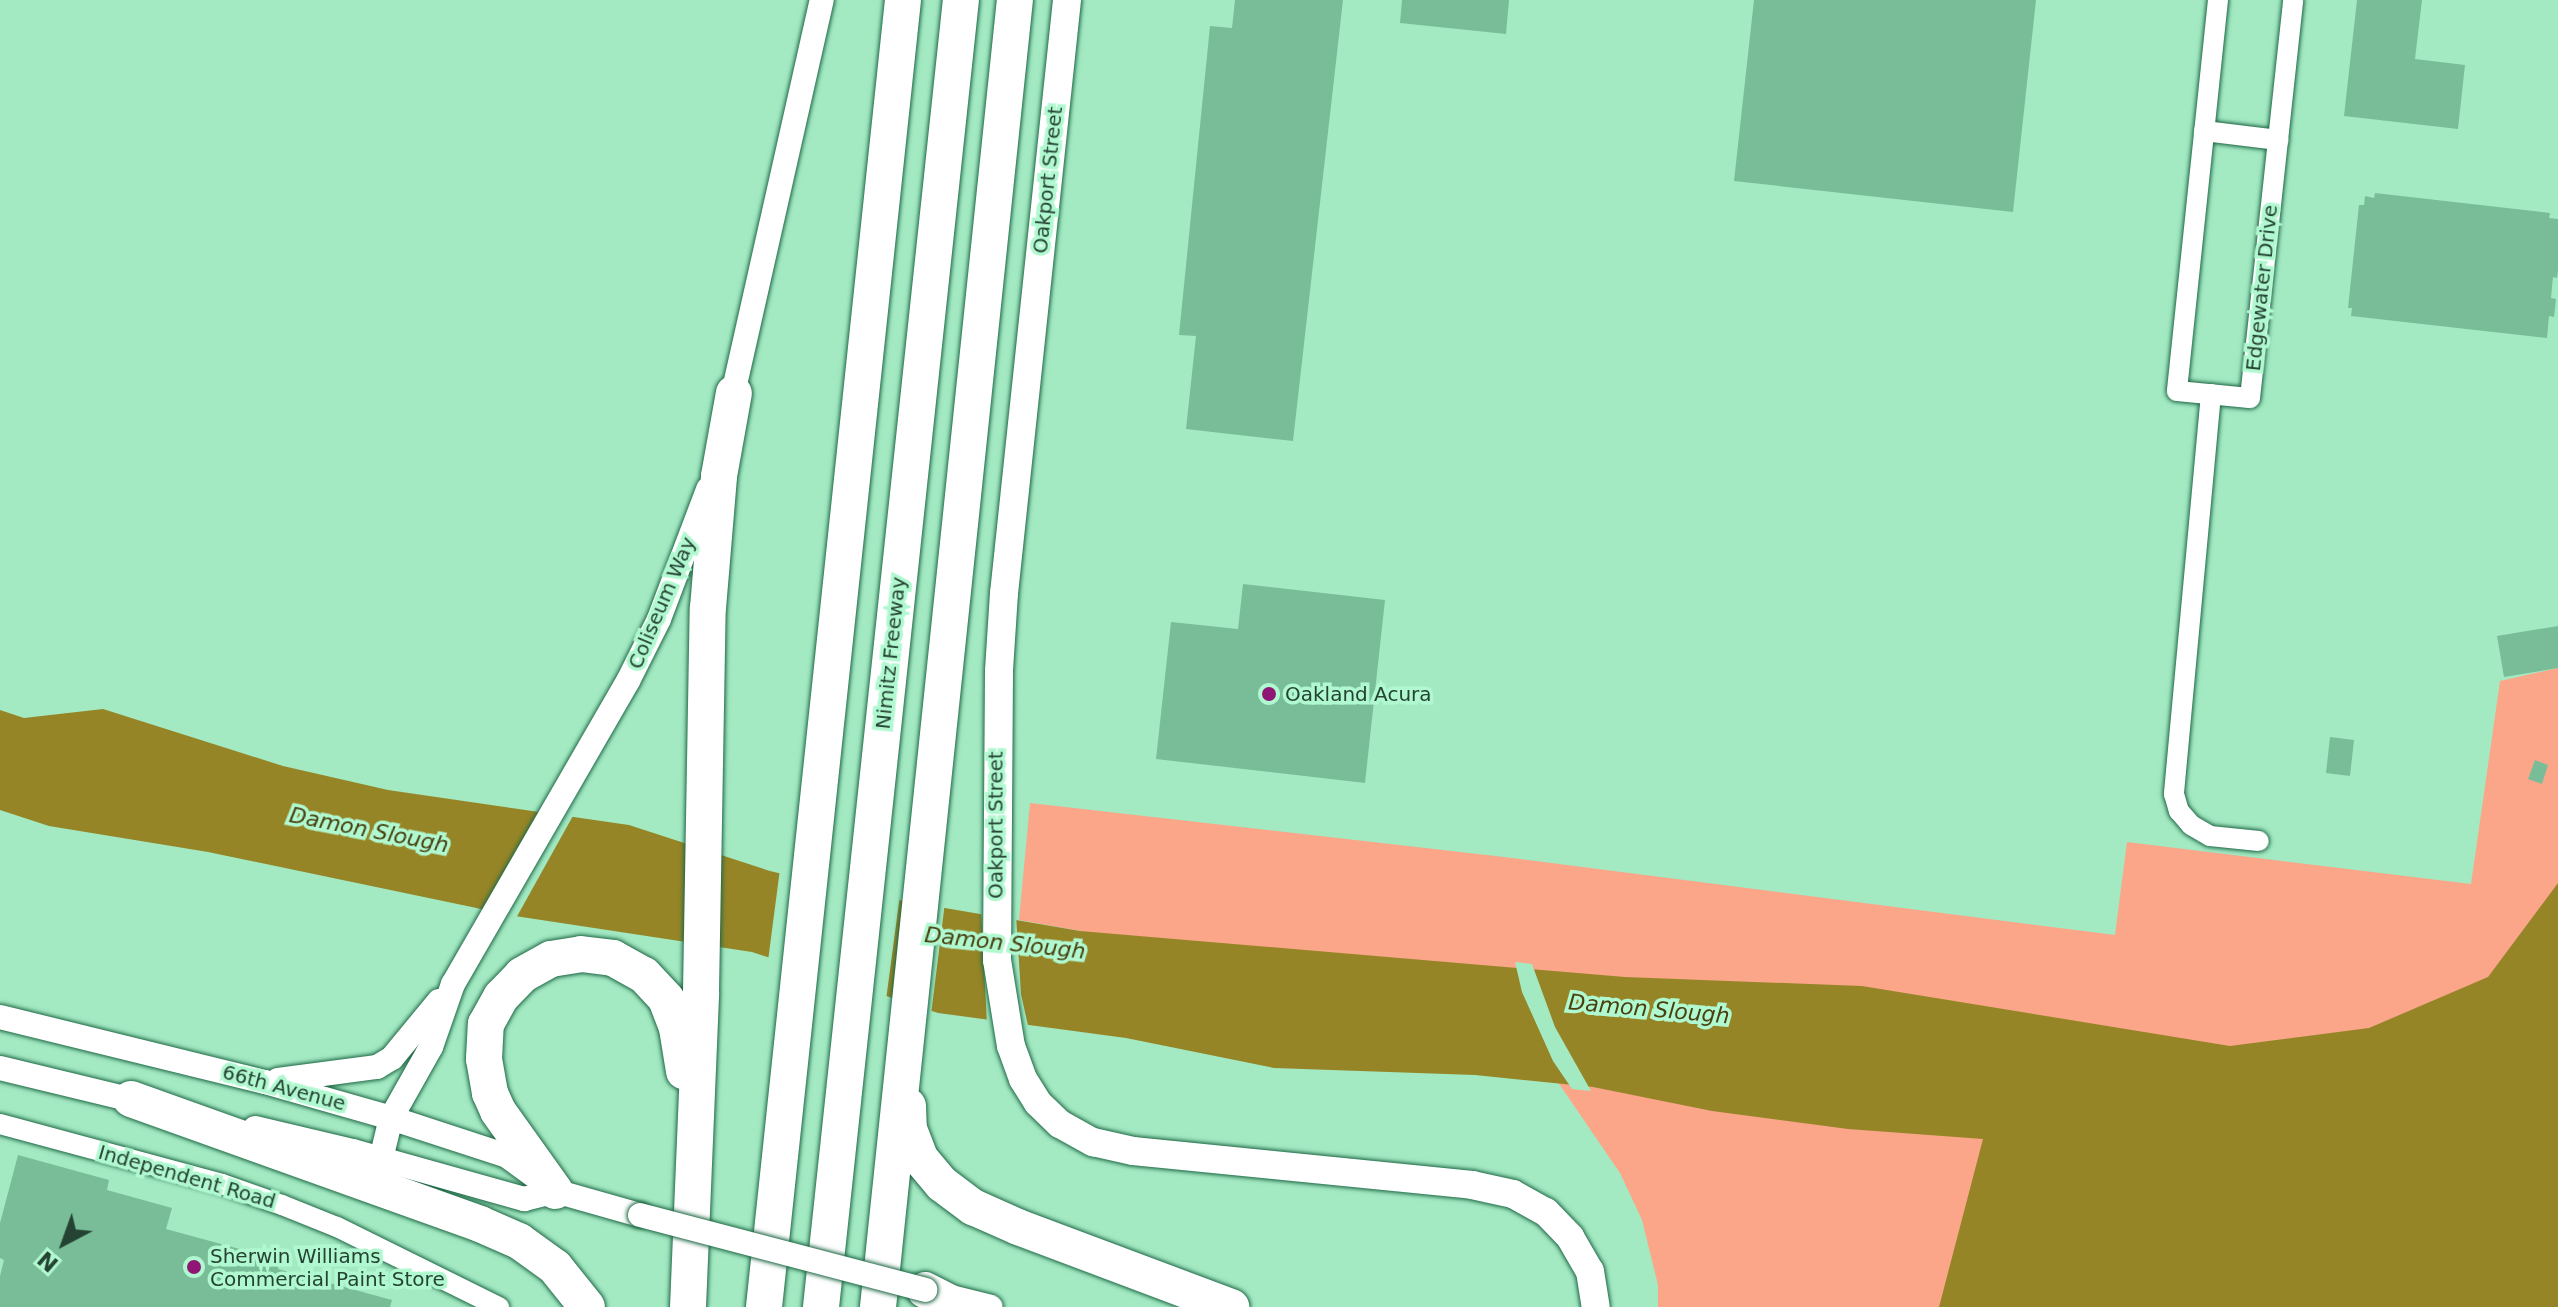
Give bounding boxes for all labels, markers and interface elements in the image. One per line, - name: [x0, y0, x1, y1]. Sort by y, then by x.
- street label: Oakport Street: [1028, 105, 1068, 255]
- street label: Edgewater Drive: [2241, 204, 2283, 372]
- street label: Coliseum Way: [623, 533, 701, 673]
- street label: Nimitz Freeway: [871, 576, 911, 730]
- place label: Oakland Acura: [1285, 682, 1432, 706]
- marker: Oakland Acura: [1260, 685, 1278, 703]
- street label: Oakport Street: [984, 751, 1008, 899]
- water label: Damon Slough: [287, 802, 451, 858]
- water label: Damon Slough: [923, 921, 1087, 965]
- water label: Damon Slough: [1567, 989, 1731, 1029]
- street label: 66th Avenue: [220, 1060, 348, 1116]
- street label: Independent Road: [96, 1140, 278, 1214]
- north arrow: [24, 1203, 104, 1283]
- place label: Sherwin Williams Commercial Paint Store: [210, 1244, 445, 1291]
- text: N: [33, 1246, 63, 1277]
- marker: Sherwin Williams Commercial Paint Store: [185, 1258, 203, 1276]

